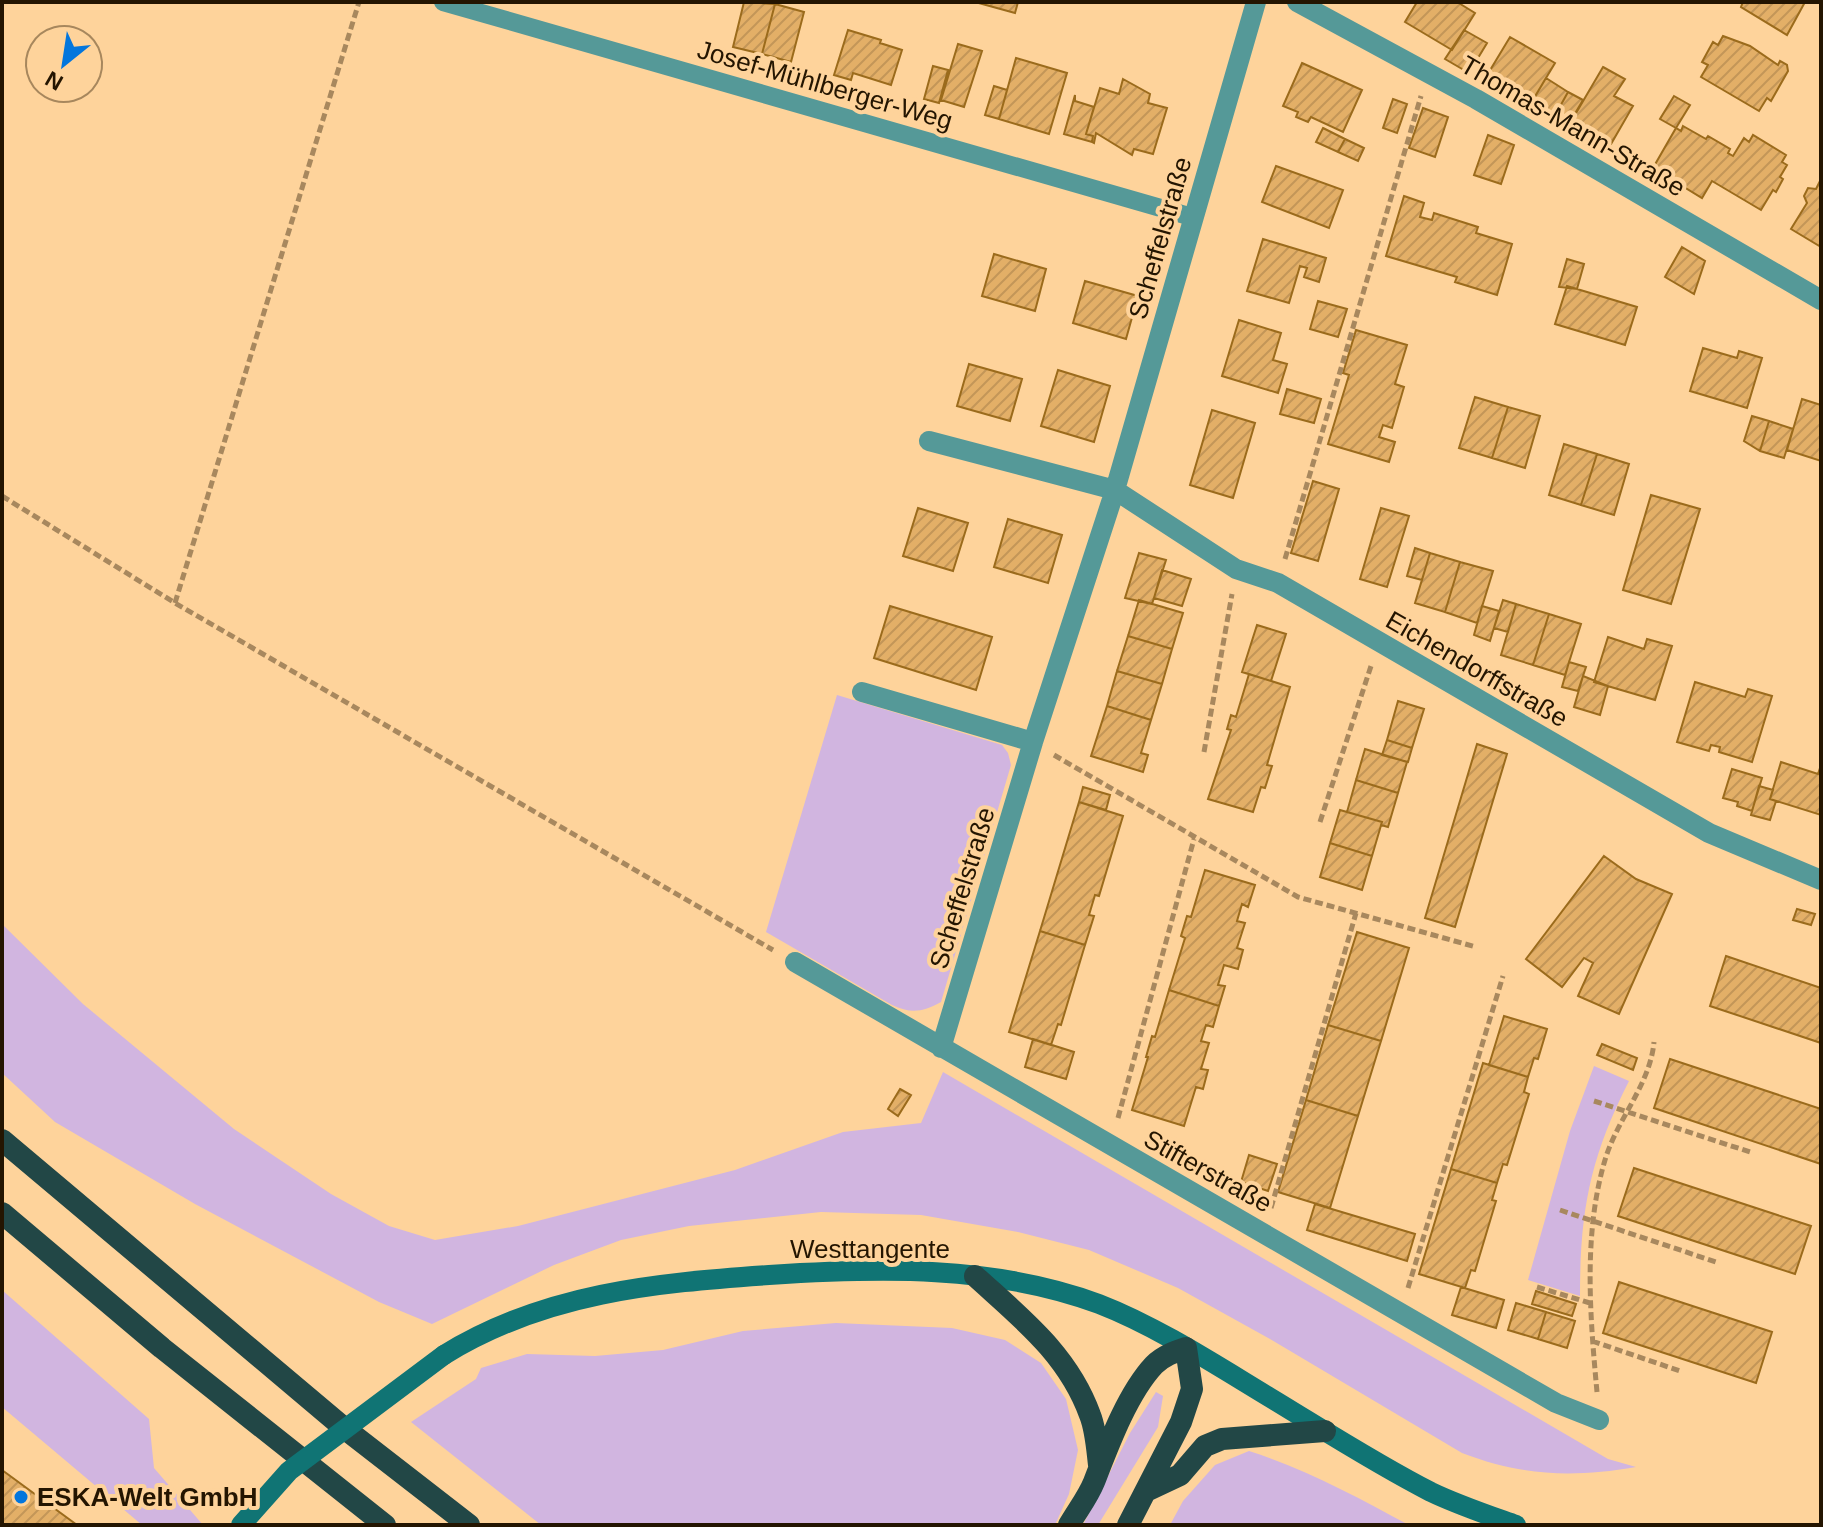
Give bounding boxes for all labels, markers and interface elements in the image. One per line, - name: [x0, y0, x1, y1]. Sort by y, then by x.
- north arrow: [24, 24, 104, 104]
- street label: Josef-Mühlberger-Weg: [694, 34, 956, 136]
- street label: Thomas-Mann-Straße: [1455, 49, 1691, 203]
- text: N: [41, 66, 67, 96]
- street label: Scheffelstraße: [1123, 154, 1197, 322]
- street label: Eichendorffstraße: [1381, 605, 1573, 733]
- street label: Scheffelstraße: [923, 804, 1001, 972]
- street label: Stifterstraße: [1139, 1124, 1277, 1218]
- street label: Westtangente: [790, 1234, 950, 1264]
- place label: ESKA-Welt GmbH: [37, 1482, 258, 1512]
- marker: ESKA-Welt GmbH: [12, 1488, 30, 1506]

